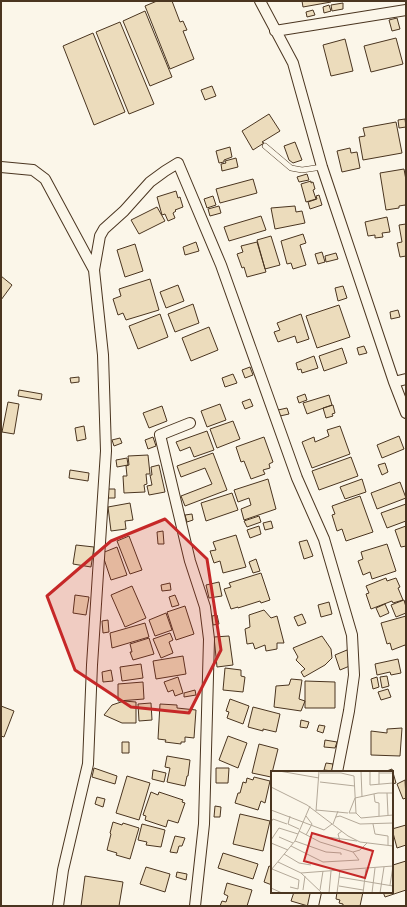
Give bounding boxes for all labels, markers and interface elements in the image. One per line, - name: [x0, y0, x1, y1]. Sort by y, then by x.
- inset map: [271, 771, 393, 893]

